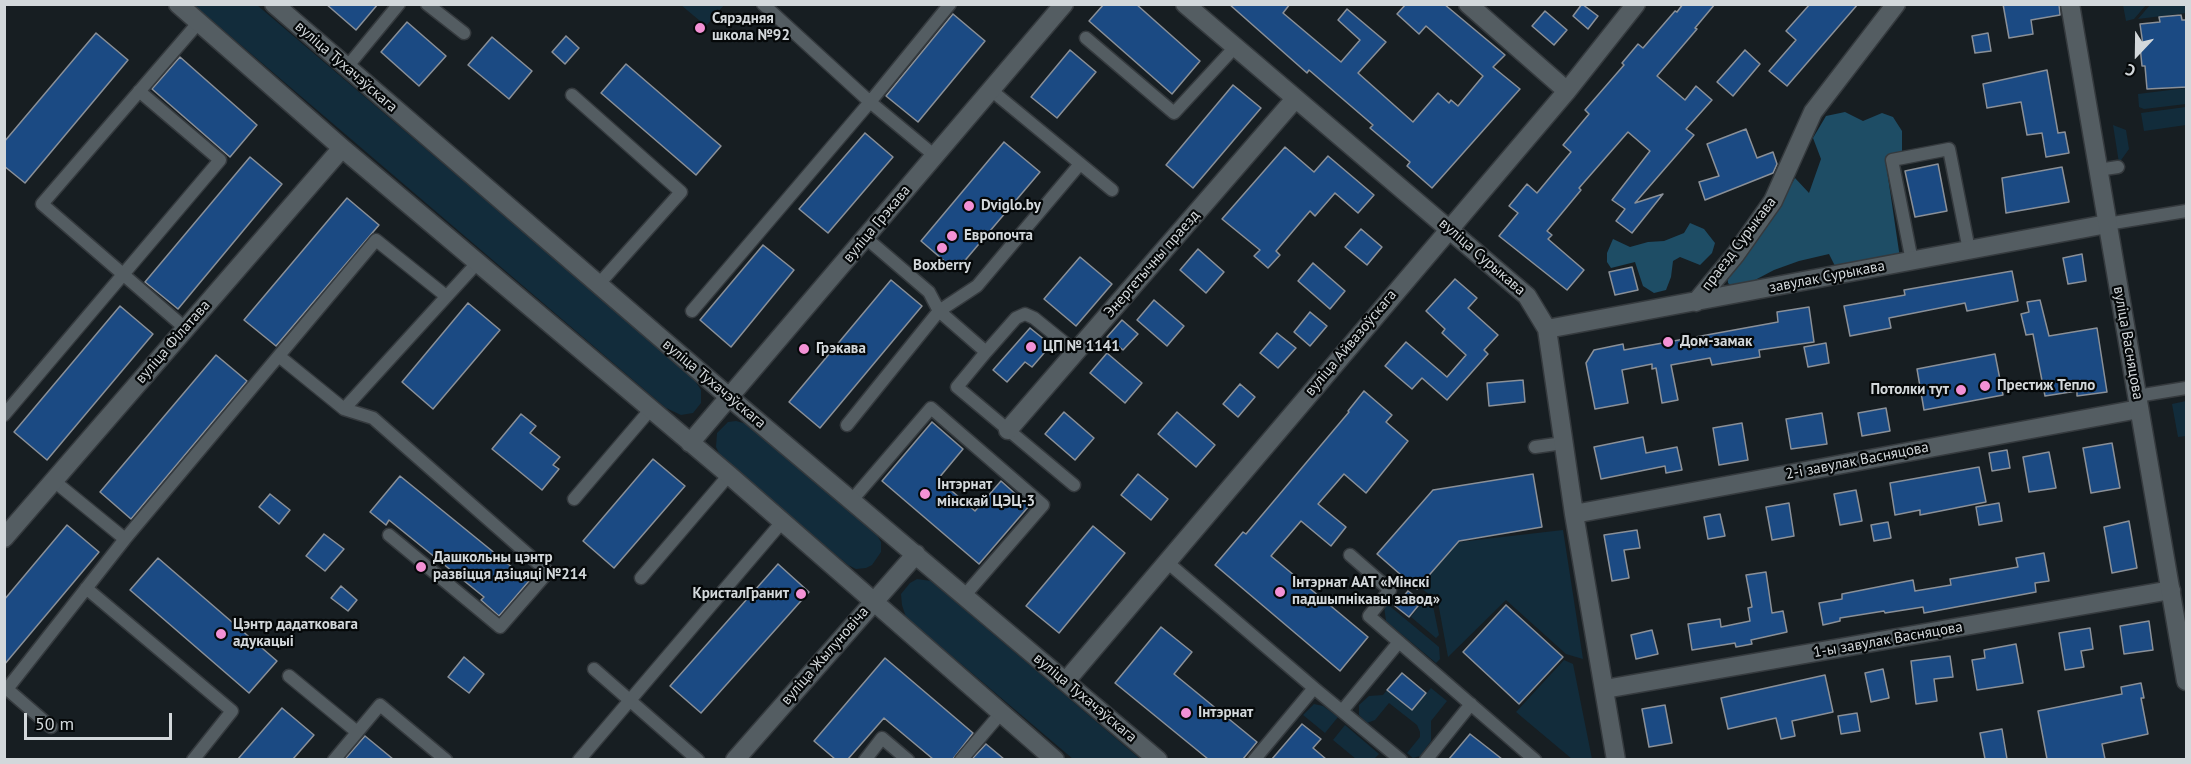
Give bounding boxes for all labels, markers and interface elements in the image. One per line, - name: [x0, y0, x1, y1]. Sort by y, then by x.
- place label: Сярэдняя школа №92: [712, 10, 790, 45]
- street label: вуліца Тухачэўскага: [291, 18, 401, 116]
- marker: Сярэдняя школа №92: [693, 21, 707, 35]
- north arrow: [2107, 24, 2167, 84]
- text: С: [2122, 60, 2138, 82]
- street label: вуліца Грэкава: [840, 182, 914, 266]
- street label: праезд Сурыкава: [1698, 193, 1780, 295]
- place label: Dviglo.by: [981, 197, 1041, 215]
- marker: Dviglo.by: [962, 199, 976, 213]
- street label: Энергетычны праезд: [1100, 207, 1204, 321]
- street label: вуліца Сурыкава: [1435, 215, 1529, 299]
- place label: Европочта: [964, 227, 1033, 245]
- marker: Европочта: [945, 229, 959, 243]
- marker: Boxberry: [935, 241, 949, 255]
- place label: Boxberry: [913, 257, 971, 275]
- street label: завулак Сурыкава: [1768, 257, 1886, 297]
- street label: вуліца Васняцова: [2109, 285, 2147, 401]
- street label: вуліца Айвазоўскага: [1301, 286, 1401, 400]
- street label: вуліца Філатава: [132, 297, 214, 387]
- place label: Дом-замак: [1680, 333, 1752, 351]
- marker: Дом-замак: [1661, 335, 1675, 349]
- street label: вуліца Тухачэўскага: [659, 336, 769, 432]
- place label: ЦП № 1141: [1043, 338, 1120, 356]
- place label: Грэкава: [816, 340, 866, 358]
- marker: ЦП № 1141: [1024, 340, 1038, 354]
- marker: Грэкава: [797, 342, 811, 356]
- place label: Престиж Тепло: [1997, 377, 2095, 395]
- marker: Престиж Тепло: [1978, 379, 1992, 393]
- place label: Потолки тут: [1870, 381, 1949, 399]
- marker: Потолки тут: [1954, 383, 1968, 397]
- street label: 2-і завулак Васняцова: [1784, 438, 1930, 484]
- place label: Інтэрнат мінскай ЦЭЦ-3: [937, 476, 1035, 511]
- marker: Інтэрнат мінскай ЦЭЦ-3: [918, 487, 932, 501]
- place label: Дашкольны цэнтр развіцця дзіцяці №214: [433, 549, 587, 584]
- marker: Дашкольны цэнтр развіцця дзіцяці №214: [414, 560, 428, 574]
- place label: Інтэрнат ААТ «Мінскі падшыпнікавы завод»: [1292, 574, 1440, 609]
- place label: КристалГранит: [692, 585, 789, 603]
- marker: Інтэрнат ААТ «Мінскі падшыпнікавы завод»: [1273, 585, 1287, 599]
- marker: КристалГранит: [794, 587, 808, 601]
- street label: вуліца Жылуновіча: [777, 603, 873, 709]
- place label: Цэнтр дадатковага адукацыі: [233, 616, 358, 651]
- street label: 1-ы завулак Васняцова: [1812, 618, 1964, 662]
- marker: Цэнтр дадатковага адукацыі: [214, 627, 228, 641]
- street label: вуліца Тухачэўскага: [1030, 650, 1140, 746]
- scale bar: [27, 701, 176, 739]
- place label: Інтэрнат: [1198, 704, 1253, 722]
- marker: Інтэрнат: [1179, 706, 1193, 720]
- text: 50 m: [35, 712, 74, 735]

